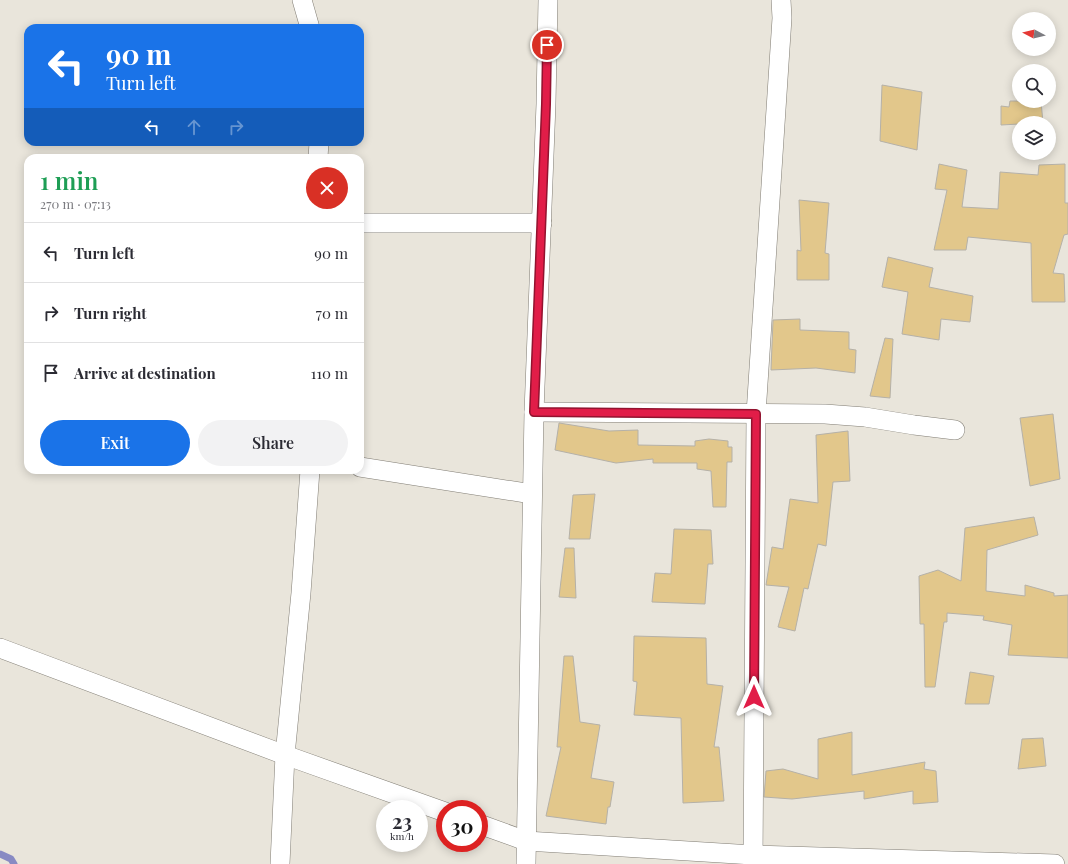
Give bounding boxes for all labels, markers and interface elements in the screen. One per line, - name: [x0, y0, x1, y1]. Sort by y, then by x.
- north arrow: [1012, 12, 1056, 56]
- map controls: [1012, 12, 1056, 160]
- pin: [530, 28, 564, 62]
- icon: arrive: [536, 34, 558, 56]
- text: 90 m: [106, 35, 171, 72]
- icon: left: [40, 40, 92, 92]
- button: search: [1012, 64, 1056, 108]
- text: Turn left: [106, 71, 176, 95]
- icon: left: [141, 116, 163, 138]
- icon: ahead: [183, 116, 205, 138]
- icon: right: [225, 116, 247, 138]
- button: layers: [1012, 116, 1056, 160]
- text: 1 min: [40, 164, 98, 196]
- button: close: [306, 167, 348, 209]
- text: 270 m · 07:13: [40, 195, 111, 212]
- icon: left: [40, 242, 62, 264]
- text: Turn left: [74, 243, 135, 263]
- text: 90 m: [314, 243, 348, 263]
- icon: right: [40, 302, 62, 324]
- text: Turn right: [74, 303, 147, 323]
- text: 70 m: [316, 303, 348, 323]
- icon: arrive: [40, 362, 62, 384]
- text: Arrive at destination: [74, 363, 216, 383]
- text: 110 m: [311, 363, 348, 383]
- button: Exit: [40, 420, 190, 466]
- button: Share: [198, 420, 348, 466]
- position arrow: [733, 676, 775, 718]
- speed limit sign: 30: [436, 800, 488, 852]
- text: 23: [392, 807, 412, 834]
- text: km/h: [390, 829, 414, 843]

